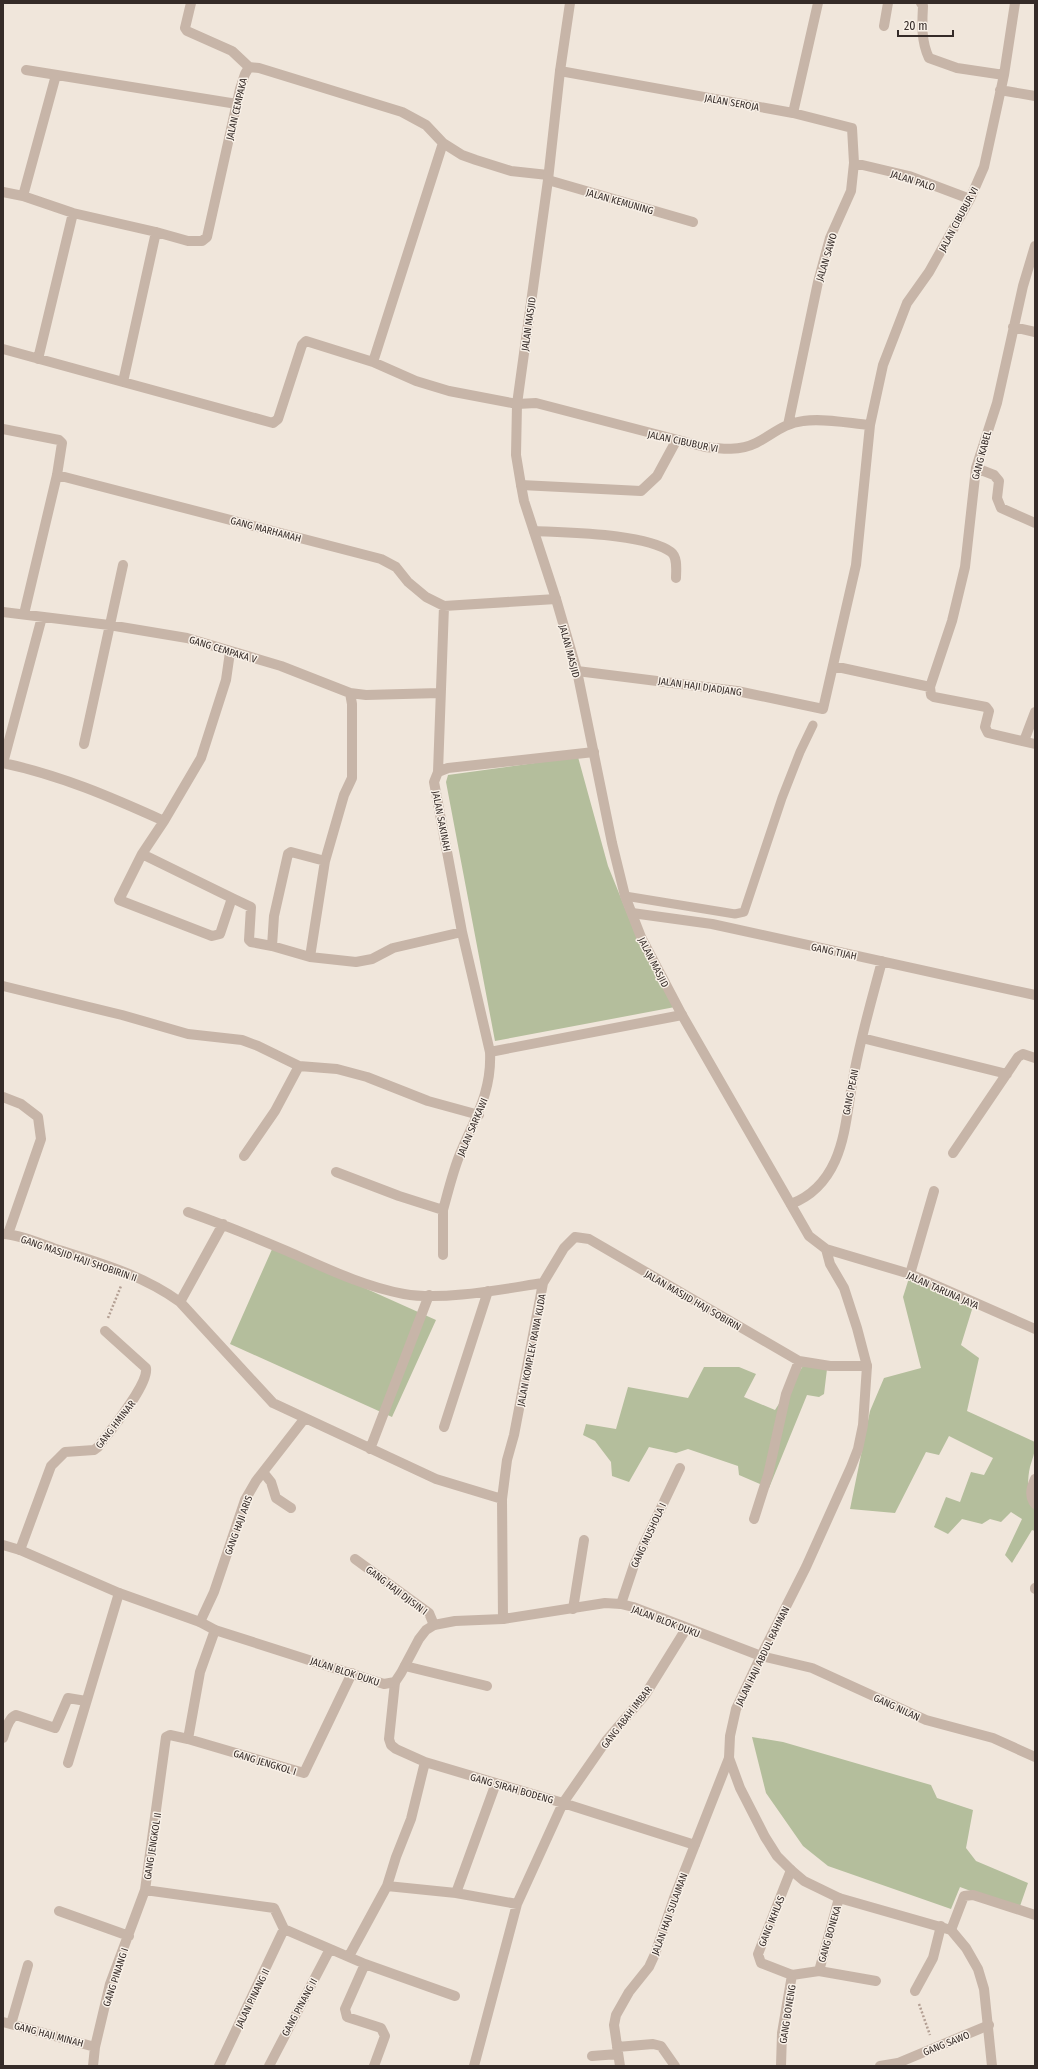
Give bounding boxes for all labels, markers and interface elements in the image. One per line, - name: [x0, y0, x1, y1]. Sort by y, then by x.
- scale bar: [898, 12, 953, 38]
- text: 20 m: [904, 19, 928, 33]
- street label: JALAN CEMPAKA: [224, 76, 250, 141]
- street label: JALAN SEROJA: [704, 92, 761, 114]
- street label: JALAN PALO: [889, 168, 937, 194]
- street label: JALAN CIBUBUR VI: [937, 185, 981, 254]
- street label: JALAN KEMUNING: [585, 187, 655, 217]
- street label: JALAN SAWO: [814, 232, 840, 283]
- street label: JALAN MASJID: [519, 296, 539, 352]
- street label: JALAN CIBUBUR VI: [646, 429, 719, 455]
- street label: GANG KABEL: [970, 429, 994, 481]
- street label: GANG MARHAMAH: [229, 515, 302, 545]
- street label: JALAN MASJID: [556, 623, 582, 679]
- street label: GANG CEMPAKA V: [188, 634, 259, 666]
- street label: JALAN HAJI DJADJANG: [657, 675, 743, 699]
- street label: JALAN SAKINAH: [429, 790, 453, 853]
- street label: JALAN MASJID: [635, 935, 671, 990]
- street label: GANG TIJAH: [810, 941, 858, 963]
- street label: GANG PEAN: [841, 1068, 861, 1116]
- street label: JALAN SARKAWI: [455, 1096, 491, 1158]
- street label: GANG MASJID HAJI SHOBIRIN II: [19, 1233, 138, 1284]
- street label: JALAN MASJID HAJI SOBIRIN: [642, 1268, 743, 1333]
- street label: JALAN TARUNA JAYA: [905, 1270, 981, 1312]
- street label: JALAN KOMPLEK RAWA KUDA: [515, 1292, 549, 1408]
- street label: GANG HMINAR: [93, 1398, 139, 1451]
- street label: GANG HAJI ARIS: [223, 1494, 255, 1557]
- street label: GANG MUSHOLA I: [629, 1501, 669, 1570]
- street label: GANG HAJI DJISIN I: [363, 1564, 430, 1618]
- street label: JALAN BLOK DUKU: [630, 1603, 702, 1641]
- street label: JALAN HAJI ABDUL RAHMAN: [733, 1605, 792, 1708]
- street label: JALAN BLOK DUKU: [308, 1655, 381, 1689]
- street label: GANG ABAH IMBAR: [599, 1684, 655, 1751]
- street label: GANG NILAN: [872, 1692, 922, 1724]
- street label: GANG JENGKOL I: [232, 1748, 298, 1778]
- street label: GANG SIRAH BODENG: [469, 1771, 555, 1807]
- street label: GANG JENGKOL II: [142, 1812, 164, 1881]
- street label: JALAN HAJI SULAIMAN: [649, 1872, 690, 1957]
- street label: GANG IKHLAS: [756, 1894, 788, 1949]
- street label: GANG BONEKA: [816, 1904, 844, 1964]
- street label: GANG PINANG I: [101, 1946, 131, 2008]
- street label: JALAN PINANG II: [233, 1967, 272, 2030]
- street label: GANG PINANG II: [280, 1977, 320, 2038]
- street label: GANG BONENG: [777, 1984, 799, 2044]
- street label: GANG HAJI MINAH: [13, 2020, 85, 2050]
- street label: GANG SAWO: [921, 2029, 971, 2059]

